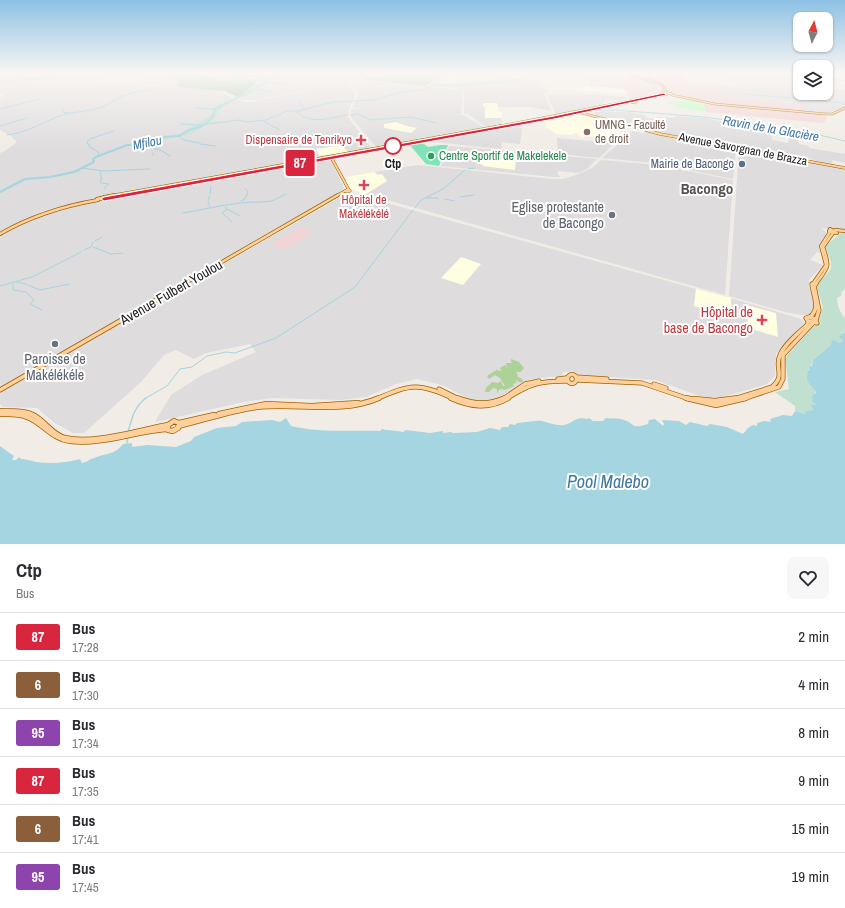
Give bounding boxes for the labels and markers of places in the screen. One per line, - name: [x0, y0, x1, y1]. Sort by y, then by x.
- place label: UMNG - Faculté de droit: [595, 117, 666, 147]
- marker: UMNG - Faculté de droit: [582, 127, 592, 137]
- place label: Dispensaire de Tenrikyo: [246, 132, 352, 148]
- marker: Dispensaire de Tenrikyo: [355, 134, 367, 146]
- marker: Ctp: [384, 137, 402, 155]
- place label: Centre Sportif de Makelekele: [439, 148, 566, 164]
- marker: Centre Sportif de Makelekele: [426, 151, 436, 161]
- place label: Ctp: [385, 156, 401, 172]
- place label: Mairie de Bacongo: [651, 156, 734, 172]
- marker: Mairie de Bacongo: [737, 159, 747, 169]
- marker: Hôpital de Makélékélé: [358, 179, 370, 191]
- place label: Hôpital de Makélékélé: [339, 192, 389, 222]
- place label: Eglise protestante de Bacongo: [511, 198, 604, 232]
- marker: Eglise protestante de Bacongo: [607, 210, 617, 220]
- place label: Hôpital de base de Bacongo: [664, 303, 753, 337]
- marker: Hôpital de base de Bacongo: [756, 314, 768, 326]
- marker: Paroisse de Makélékéle: [50, 339, 60, 349]
- place label: Paroisse de Makélékéle: [24, 350, 86, 384]

